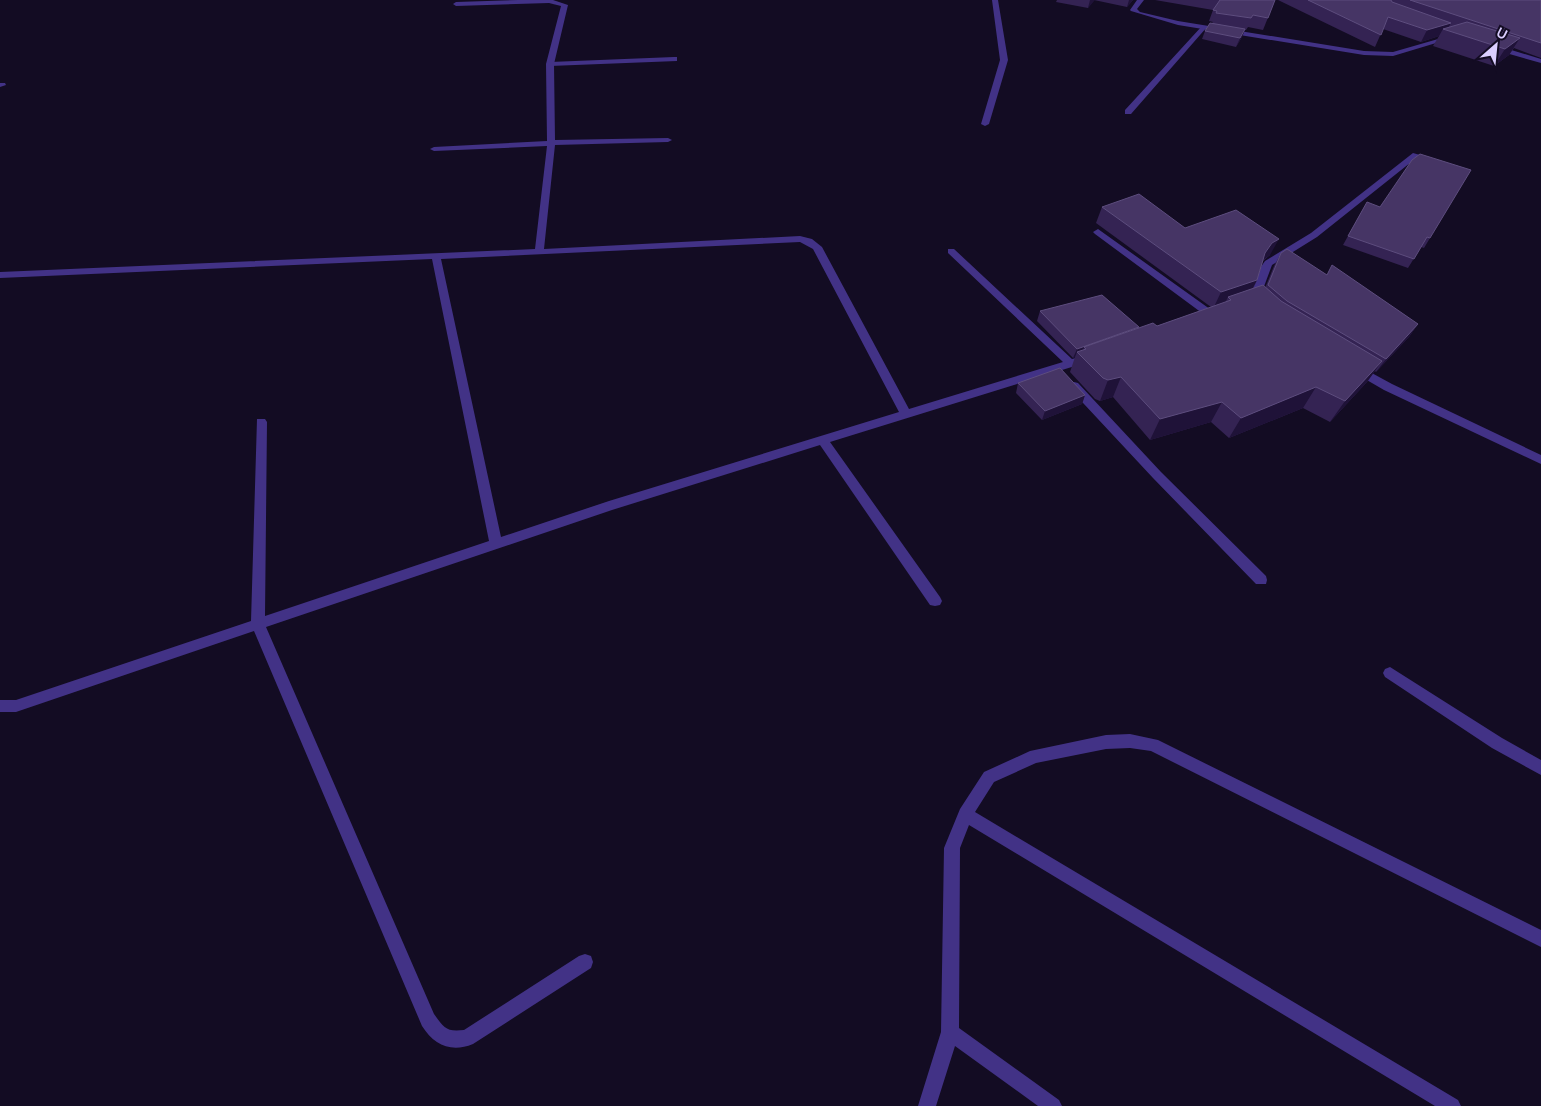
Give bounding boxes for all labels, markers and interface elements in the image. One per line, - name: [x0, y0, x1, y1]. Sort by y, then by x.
- north arrow: [1471, 20, 1521, 70]
- text: U: [1493, 23, 1510, 44]

